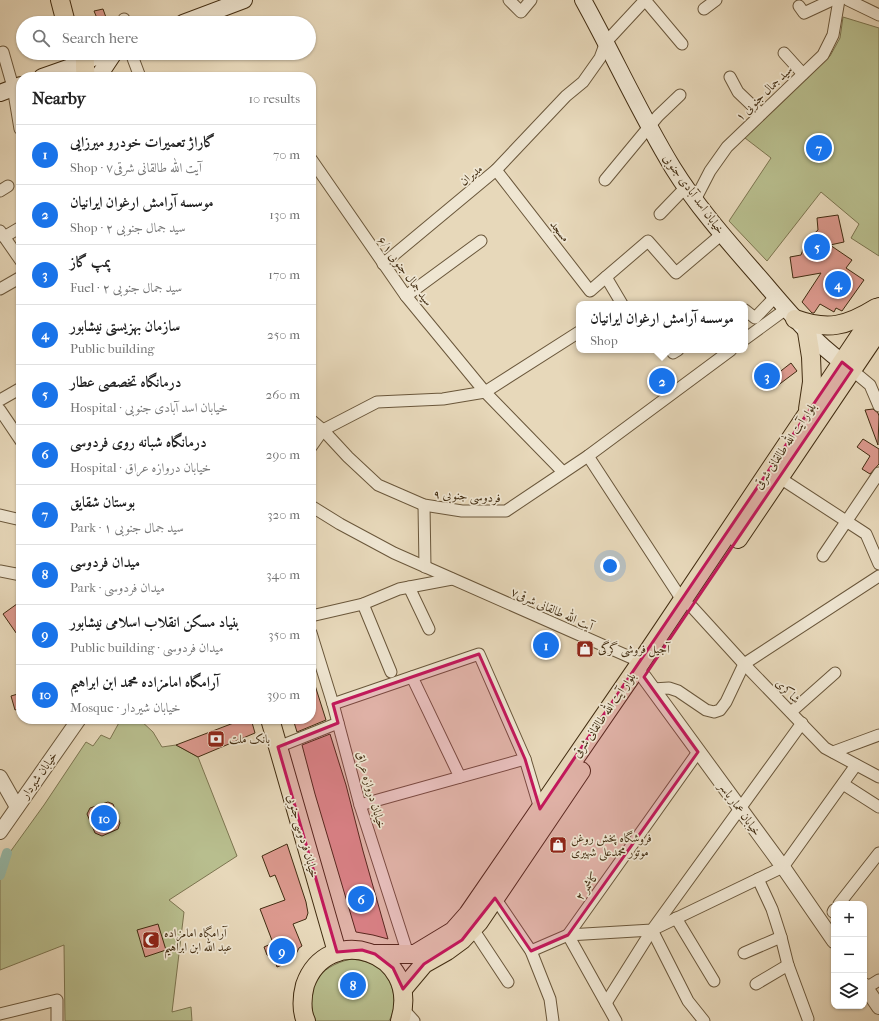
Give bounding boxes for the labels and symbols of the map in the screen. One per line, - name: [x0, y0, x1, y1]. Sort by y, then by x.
- street label: سید جمال جنوبی ۱: [733, 62, 797, 125]
- pin: 7: [806, 133, 832, 163]
- street label: خیابان اسد آبادی جنوبی: [659, 151, 729, 238]
- street label: مدیران: [457, 161, 485, 189]
- street label: مسجد: [547, 217, 573, 245]
- pin: 5: [804, 232, 830, 262]
- street label: سید جمال جنوبی ۶/۱: [373, 233, 436, 310]
- pin: 4: [825, 269, 851, 299]
- pin: 3: [754, 361, 780, 391]
- pin: 2: [649, 366, 675, 396]
- street label: بلوار آیت الله طالقانی شرقی: [749, 399, 820, 492]
- street label: فردوسی جنوبی ۹: [433, 487, 501, 507]
- your location: [600, 556, 620, 576]
- street label: آیت الله طالقانی شرقی۷: [508, 582, 598, 635]
- pin: 1: [533, 630, 559, 660]
- shop icon: آجیل فروشی گرگی: [575, 639, 595, 659]
- place label: آجیل فروشی گرگی: [598, 640, 671, 658]
- street label: بلوار آیت الله طالقانی شرقی: [567, 668, 639, 761]
- street label: شاکری: [772, 676, 803, 707]
- bank icon: بانک ملت: [206, 729, 226, 749]
- place label: بانک ملت: [229, 732, 270, 746]
- street label: خیابان شیردار: [17, 749, 60, 802]
- street label: خیابان دروازه عراق: [351, 750, 389, 831]
- street label: خیابان عمار یاسر: [714, 778, 764, 839]
- street label: خیابان فردوسی جنوبی: [282, 793, 322, 880]
- pin: 10: [91, 803, 117, 833]
- place label: فروشگاه پخش روغن موتور محمدعلی شهیری: [571, 830, 652, 861]
- shop icon: فروشگاه پخش روغن موتور محمدعلی شهیری: [548, 835, 568, 855]
- street label: کاشمر ۲: [572, 869, 603, 903]
- pin: 6: [348, 884, 374, 914]
- place label: آرامگاه امامزاده عبد الله ابن ابراهیم: [164, 925, 232, 959]
- mosque icon: آرامگاه امامزاده عبد الله ابن ابراهیم: [141, 930, 161, 950]
- pin: 9: [269, 936, 295, 966]
- pin: 8: [340, 970, 366, 1000]

